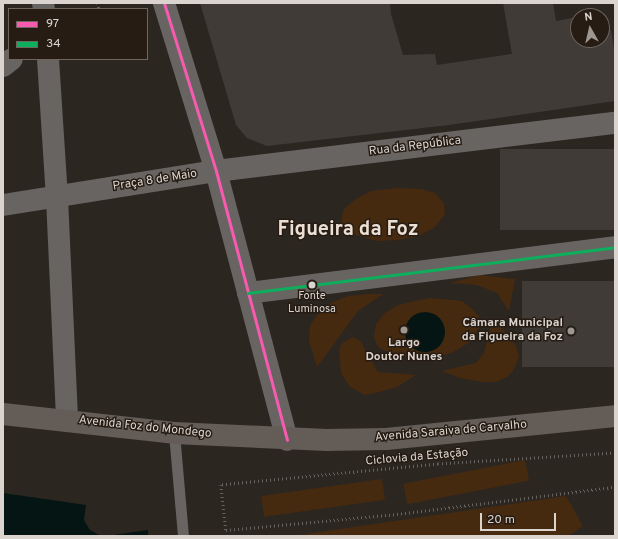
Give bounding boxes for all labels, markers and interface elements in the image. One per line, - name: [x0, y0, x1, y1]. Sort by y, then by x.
- legend: [8, 8, 148, 60]
- north arrow: [570, 8, 610, 48]
- text: N: [584, 10, 593, 25]
- text: 97: [46, 16, 59, 32]
- text: 34: [46, 36, 61, 52]
- street label: Rua da República: [368, 134, 462, 160]
- street label: Praça 8 de Maio: [112, 167, 198, 195]
- district label: Figueira da Foz: [277, 218, 419, 242]
- marker: Fonte Luminosa: [307, 280, 317, 290]
- place label: Fonte Luminosa: [288, 290, 336, 316]
- place label: Câmara Municipal da Figueira da Foz: [462, 317, 563, 345]
- marker: Largo Doutor Nunes: [399, 325, 409, 335]
- marker: Câmara Municipal da Figueira da Foz: [566, 326, 576, 336]
- place label: Largo Doutor Nunes: [366, 337, 442, 365]
- street label: Avenida Foz do Mondego: [78, 414, 212, 442]
- street label: Avenida Saraiva de Carvalho: [374, 418, 528, 446]
- street label: Ciclovia da Estação: [365, 446, 469, 470]
- scale bar: [482, 505, 558, 531]
- text: 20 m: [487, 512, 515, 528]

